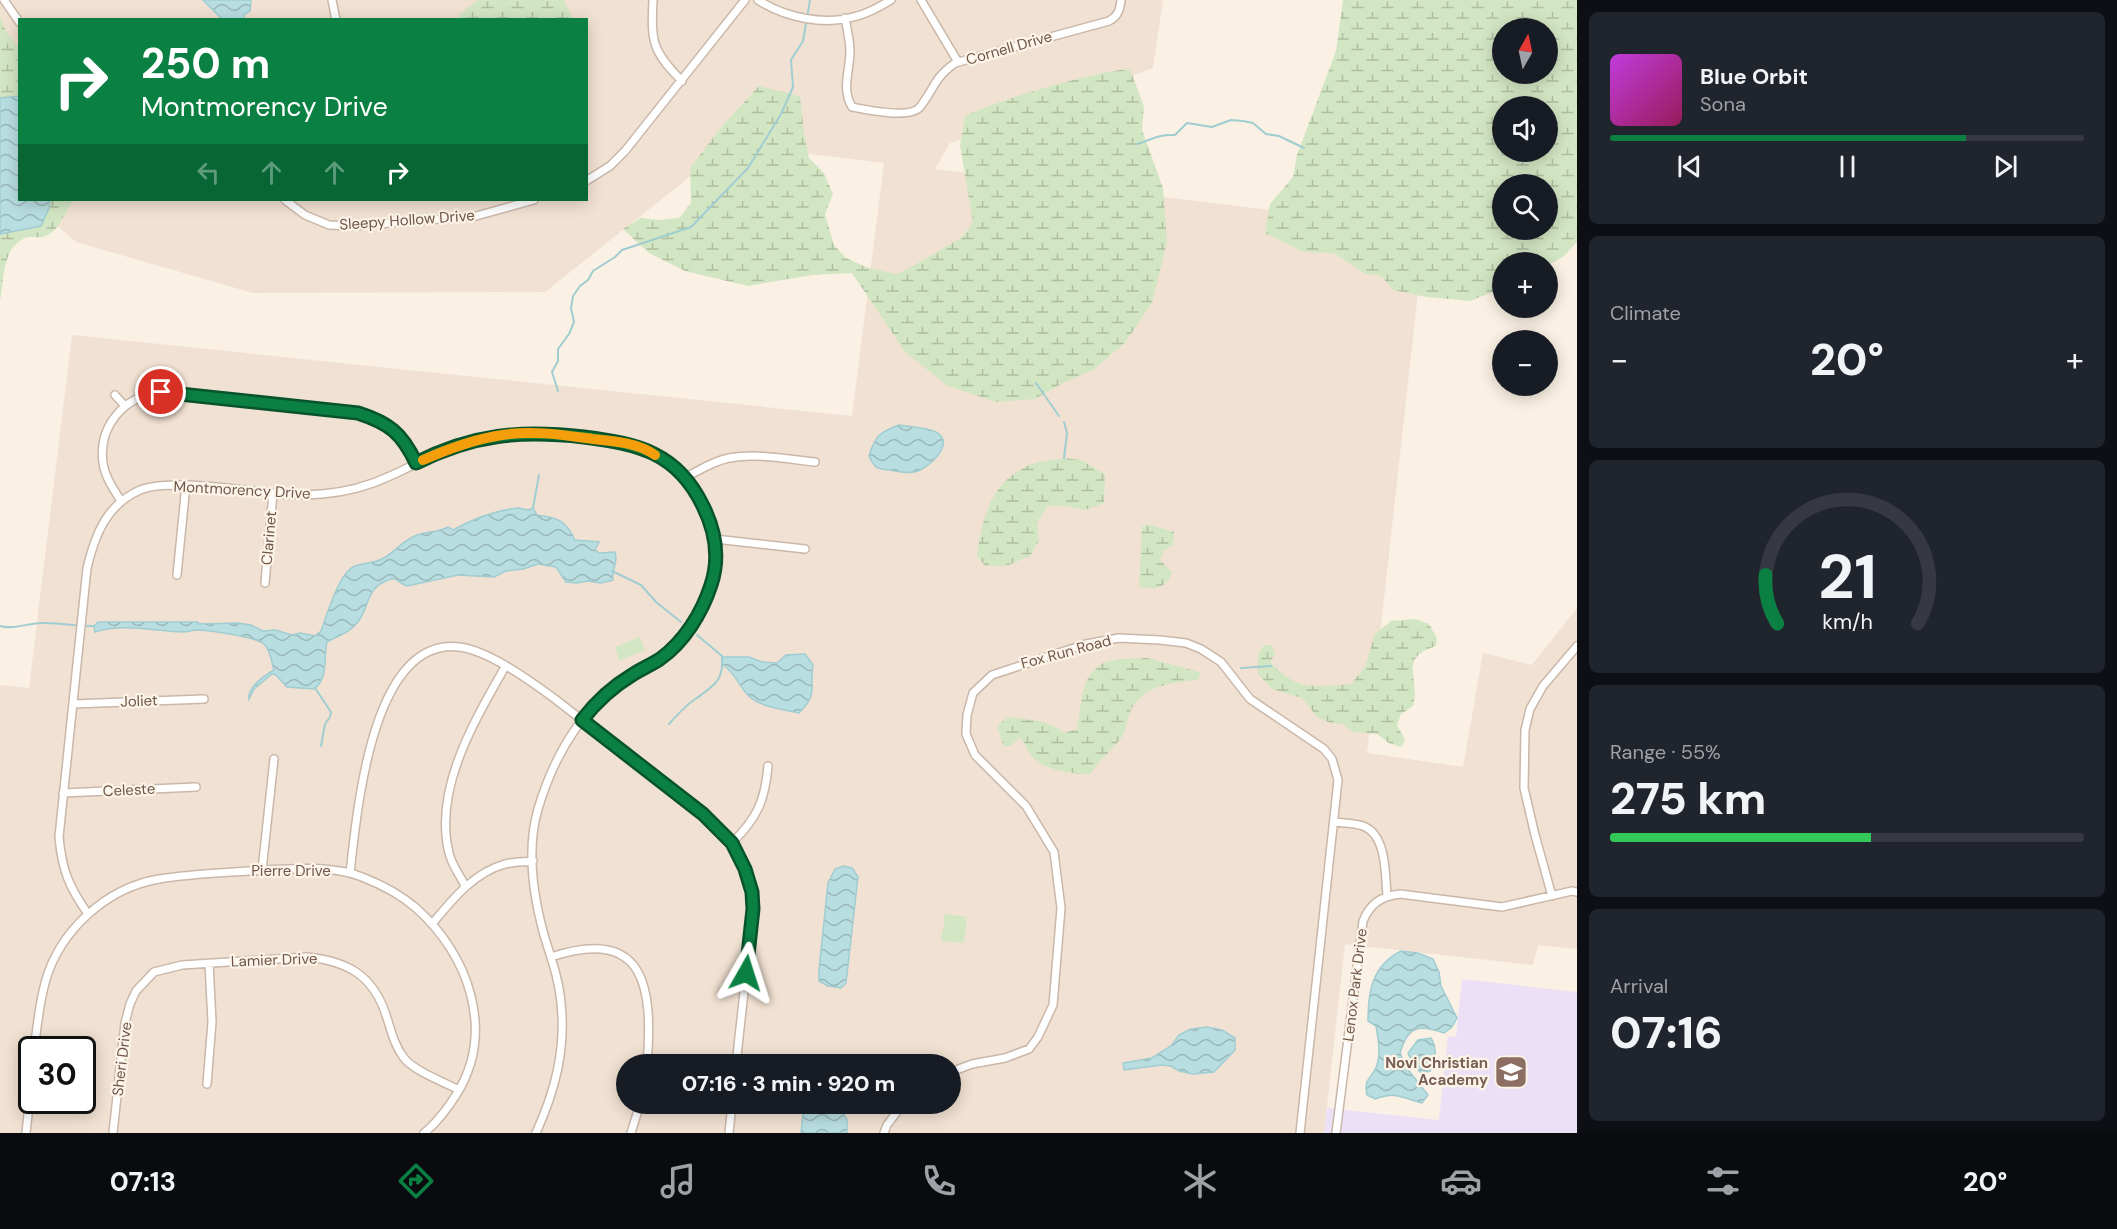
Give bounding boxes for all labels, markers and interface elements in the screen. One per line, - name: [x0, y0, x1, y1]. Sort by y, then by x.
- north arrow: [1492, 18, 1558, 84]
- map controls: [1492, 18, 1558, 396]
- street label: Cornell Drive: [964, 26, 1054, 70]
- text: 250 m: [141, 36, 270, 91]
- icon: right: [42, 42, 120, 120]
- text: Blue Orbit: [1700, 62, 1808, 91]
- text: Montmorency Drive: [141, 89, 388, 124]
- text: Sona: [1700, 91, 1746, 117]
- button: sound: [1492, 96, 1558, 162]
- icon: previous: [1673, 150, 1706, 183]
- icon: pause: [1831, 150, 1864, 183]
- icon: next: [1989, 150, 2022, 183]
- icon: left: [192, 156, 225, 189]
- icon: ahead: [255, 156, 288, 189]
- icon: ahead: [318, 156, 351, 189]
- icon: right: [381, 156, 414, 189]
- button: search: [1492, 174, 1558, 240]
- street label: Sleepy Hollow Drive: [339, 205, 475, 235]
- button: +: [1492, 252, 1558, 318]
- text: Climate: [1610, 300, 1681, 326]
- button: −: [1492, 330, 1558, 396]
- text: 20°: [1810, 330, 1884, 389]
- text: −: [1610, 338, 1628, 381]
- text: +: [2066, 338, 2084, 381]
- pin: [135, 366, 186, 417]
- icon: arrive: [144, 375, 177, 408]
- street label: Montmorency Drive: [173, 476, 311, 504]
- street label: Clarinet: [257, 510, 281, 566]
- text: 21: [1818, 536, 1876, 617]
- text: km/h: [1822, 608, 1872, 636]
- street label: Fox Run Road: [1019, 630, 1113, 674]
- street label: Joliet: [120, 690, 158, 712]
- text: Range · 55%: [1610, 739, 1721, 765]
- text: 275 km: [1610, 769, 1766, 828]
- street label: Celeste: [102, 779, 156, 801]
- street label: Pierre Drive: [251, 861, 331, 881]
- street label: Lenox Park Drive: [1338, 927, 1372, 1043]
- position arrow: [714, 941, 778, 1005]
- street label: Lamier Drive: [230, 948, 318, 972]
- text: Arrival: [1610, 973, 1668, 999]
- text: 07:16: [1610, 1003, 1723, 1062]
- street label: Sheri Drive: [108, 1021, 136, 1097]
- speed limit sign: 30: [18, 1036, 96, 1114]
- place label: Novi Christian Academy: [1385, 1053, 1488, 1090]
- school or university icon: Novi Christian Academy: [1493, 1054, 1529, 1090]
- text: 07:16 · 3 min · 920 m: [682, 1069, 895, 1098]
- icon: directions: [395, 1160, 437, 1202]
- icon: music: [657, 1160, 699, 1202]
- icon: phone: [918, 1160, 960, 1202]
- icon: climate: [1179, 1160, 1221, 1202]
- icon: car: [1440, 1160, 1482, 1202]
- icon: filters: [1702, 1160, 1744, 1202]
- text: 07:13: [110, 1164, 176, 1199]
- text: 20°: [1963, 1164, 2007, 1199]

